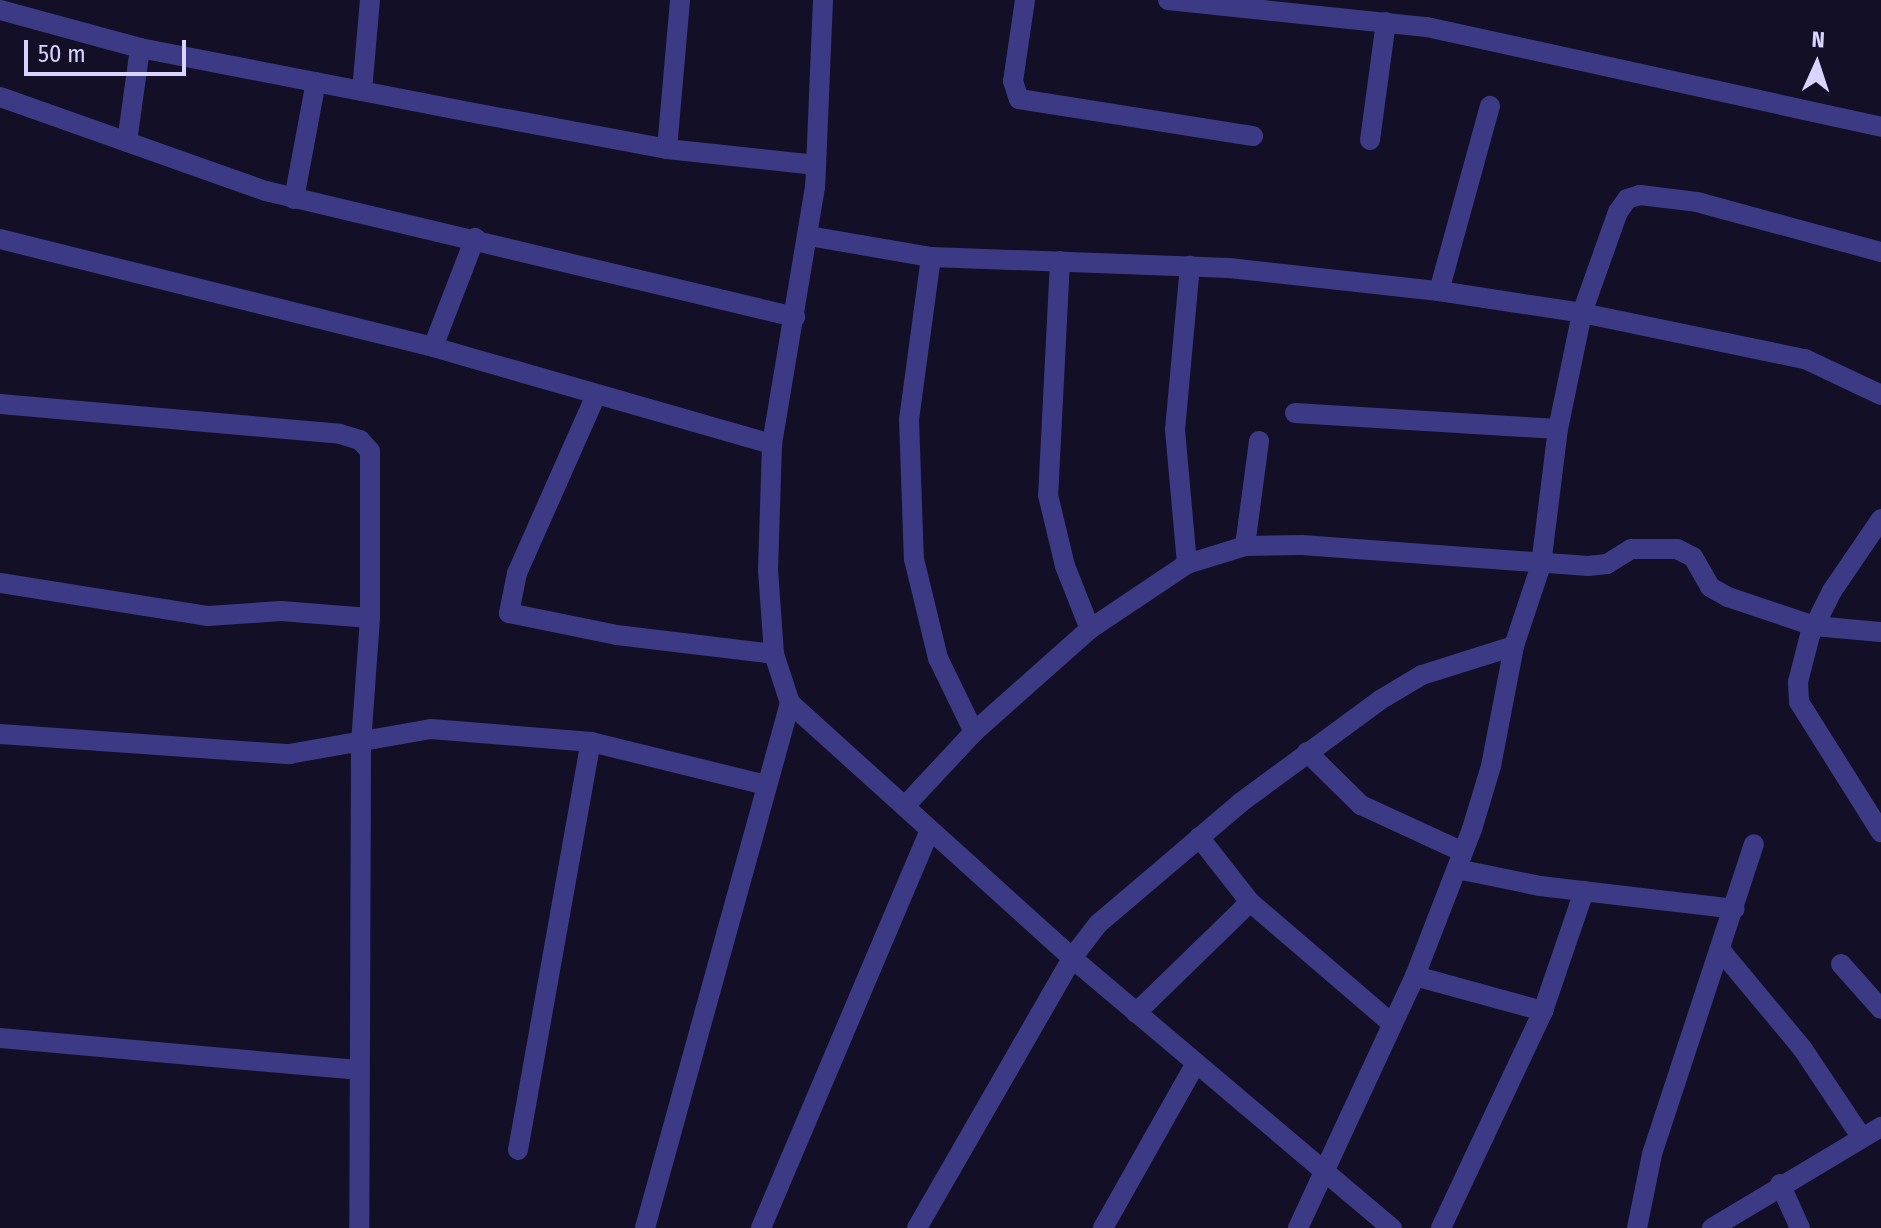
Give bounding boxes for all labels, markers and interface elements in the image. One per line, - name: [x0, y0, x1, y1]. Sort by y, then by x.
- scale bar: [28, 24, 190, 74]
- north arrow: [1777, 24, 1857, 104]
- text: N: [1811, 26, 1826, 53]
- text: 50 m: [38, 40, 86, 68]

